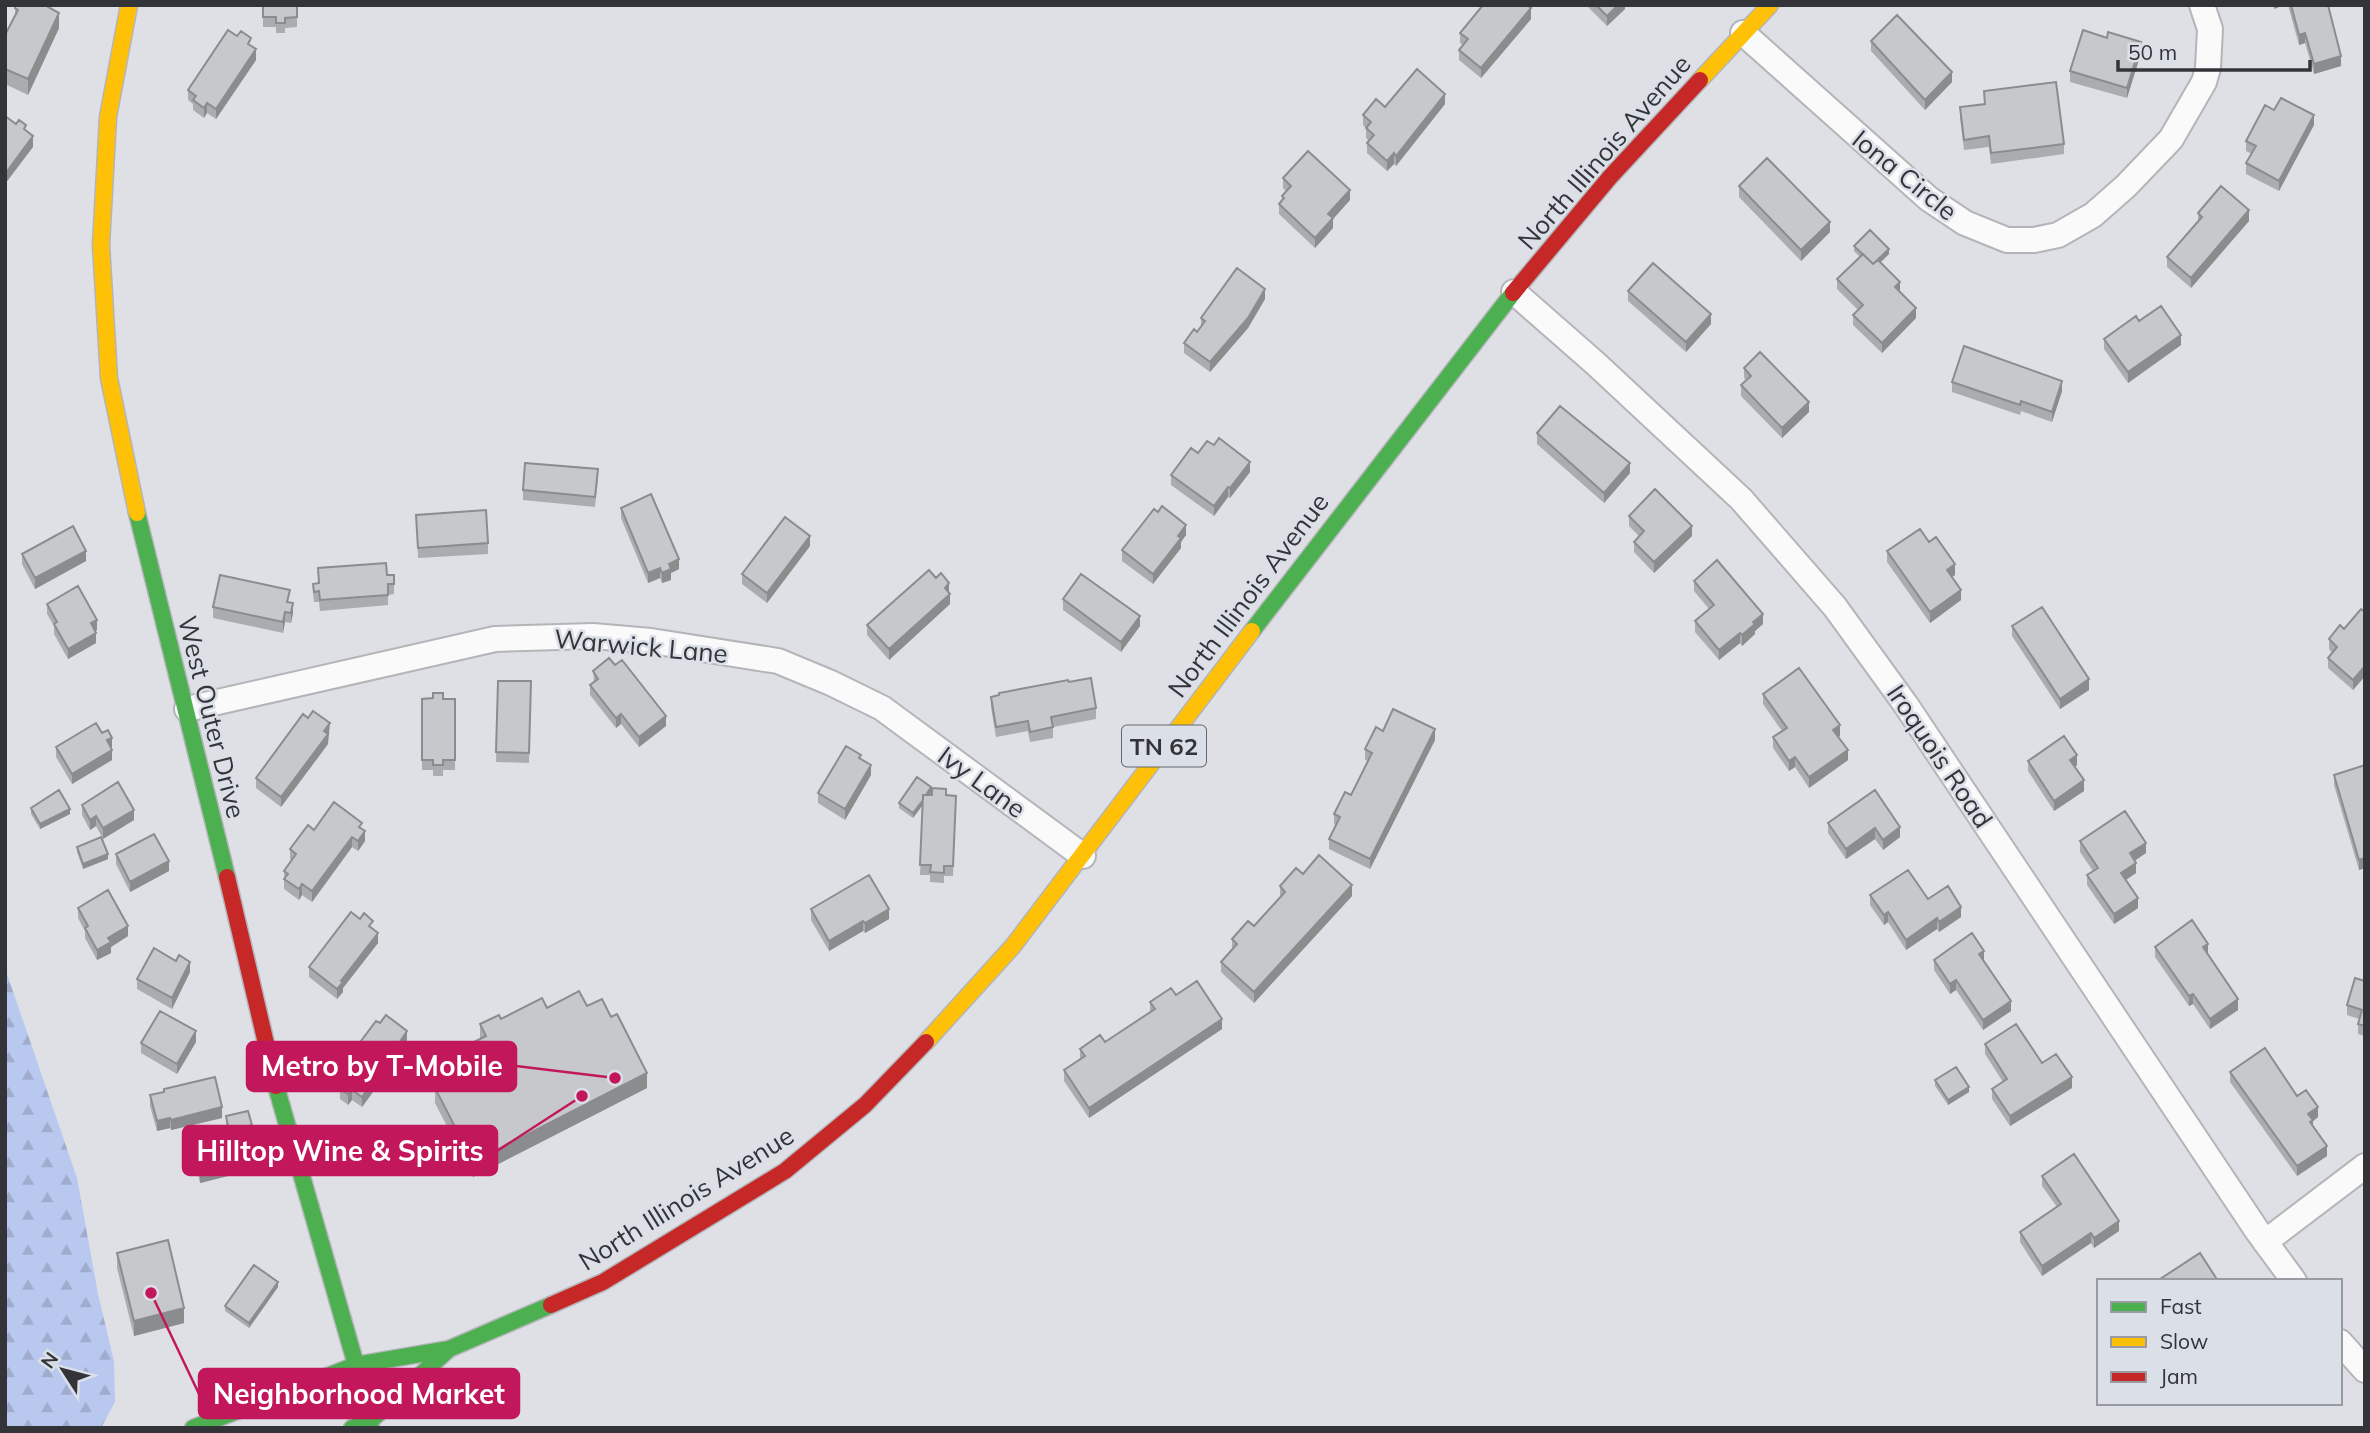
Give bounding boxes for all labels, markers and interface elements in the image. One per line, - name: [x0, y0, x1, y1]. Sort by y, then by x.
- scale bar: [2118, 28, 2310, 72]
- text: 50 m: [2128, 39, 2177, 65]
- street label: North Illinois Avenue: [1510, 48, 1698, 256]
- street label: Iona Circle: [1846, 123, 1964, 227]
- street label: North Illinois Avenue: [1160, 486, 1336, 704]
- street label: West Outer Drive: [171, 612, 253, 822]
- street label: Warwick Lane: [553, 622, 729, 670]
- street label: Iroquois Road: [1880, 678, 2000, 834]
- road number: TN 62: [1122, 726, 1206, 766]
- street label: Ivy Lane: [932, 739, 1032, 825]
- callout: Metro by T-Mobile: [247, 1042, 516, 1091]
- text: Metro by T-Mobile: [261, 1048, 503, 1083]
- street label: North Illinois Avenue: [572, 1118, 800, 1278]
- callout: Hilltop Wine & Spirits: [183, 1126, 497, 1175]
- text: Hilltop Wine & Spirits: [197, 1133, 483, 1168]
- legend: [2097, 1279, 2342, 1405]
- text: Fast: [2160, 1293, 2202, 1319]
- text: Slow: [2160, 1328, 2208, 1354]
- north arrow: [28, 1335, 98, 1405]
- text: N: [35, 1347, 63, 1373]
- text: Jam: [2160, 1363, 2198, 1389]
- callout: Neighborhood Market: [199, 1369, 519, 1418]
- text: Neighborhood Market: [213, 1376, 505, 1411]

